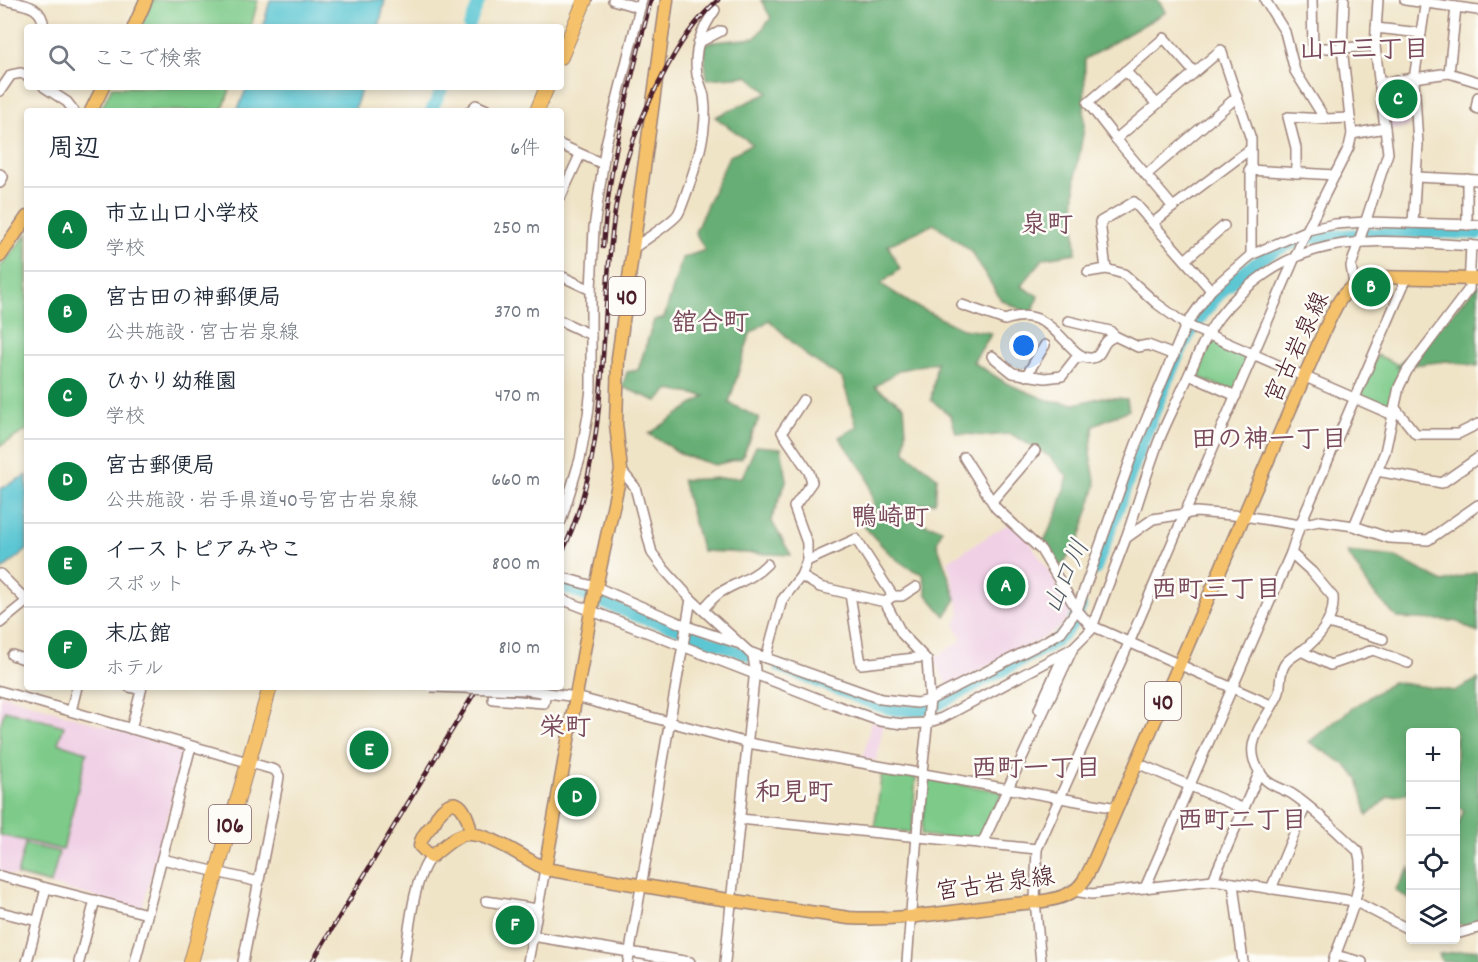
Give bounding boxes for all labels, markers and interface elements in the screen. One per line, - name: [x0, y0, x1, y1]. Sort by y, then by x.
- search box: [24, 24, 564, 90]
- district label: 山口三丁目: [1299, 33, 1429, 70]
- icon: search: [45, 41, 78, 74]
- text: ここで検索: [93, 45, 203, 76]
- pin: C: [1378, 76, 1418, 122]
- text: 周辺: [48, 132, 100, 169]
- text: 6件: [510, 136, 540, 164]
- text: 市立山口小学校: [105, 200, 259, 231]
- district label: 泉町: [1021, 208, 1073, 245]
- text: A: [62, 215, 73, 243]
- text: 250 m: [493, 215, 540, 243]
- text: 学校: [105, 236, 145, 264]
- pin: B: [1352, 264, 1390, 310]
- road number: 40: [609, 277, 645, 315]
- text: 宮古田の神郵便局: [105, 284, 281, 315]
- street label: 宮古岩泉線: [1258, 287, 1339, 410]
- text: B: [63, 299, 72, 327]
- text: 370 m: [494, 299, 540, 327]
- district label: 舘合町: [671, 306, 749, 343]
- text: 公共施設 · 宮古岩泉線: [105, 320, 299, 348]
- your location: [1009, 331, 1038, 360]
- text: ひかり幼稚園: [105, 368, 237, 399]
- text: C: [63, 383, 72, 411]
- text: 470 m: [495, 383, 540, 411]
- text: 学校: [105, 404, 145, 432]
- district label: 田の神一丁目: [1191, 423, 1347, 460]
- text: 宮古郵便局: [105, 452, 215, 483]
- text: D: [62, 467, 73, 495]
- text: 660 m: [491, 467, 540, 495]
- text: 公共施設 · 岩手県道40号宮古岩泉線: [105, 488, 418, 516]
- district label: 鴨崎町: [851, 501, 929, 538]
- water label: 山口川: [1035, 534, 1101, 621]
- text: イーストピアみやこ: [105, 536, 302, 567]
- text: E: [63, 551, 72, 579]
- text: 800 m: [492, 551, 540, 579]
- pin: A: [986, 564, 1026, 608]
- text: スポット: [105, 572, 185, 600]
- district label: 西町三丁目: [1151, 573, 1281, 610]
- text: 末広館: [105, 620, 171, 651]
- text: F: [63, 635, 72, 663]
- text: 810 m: [498, 635, 540, 663]
- text: ホテル: [105, 656, 164, 684]
- road number: 40: [1145, 682, 1181, 720]
- district label: 栄町: [539, 711, 591, 748]
- pin: E: [350, 728, 388, 772]
- map controls: [1406, 728, 1460, 944]
- button: +: [1406, 728, 1460, 782]
- district label: 西町一丁目: [971, 752, 1101, 789]
- pin: D: [558, 774, 596, 820]
- district label: 和見町: [755, 776, 833, 813]
- button: −: [1406, 782, 1460, 836]
- district label: 西町二丁目: [1177, 804, 1307, 841]
- road number: 106: [209, 805, 251, 843]
- button: locate: [1406, 836, 1460, 890]
- street label: 宮古岩泉線: [934, 861, 1057, 911]
- button: layers: [1406, 890, 1460, 944]
- pin: F: [496, 902, 534, 948]

